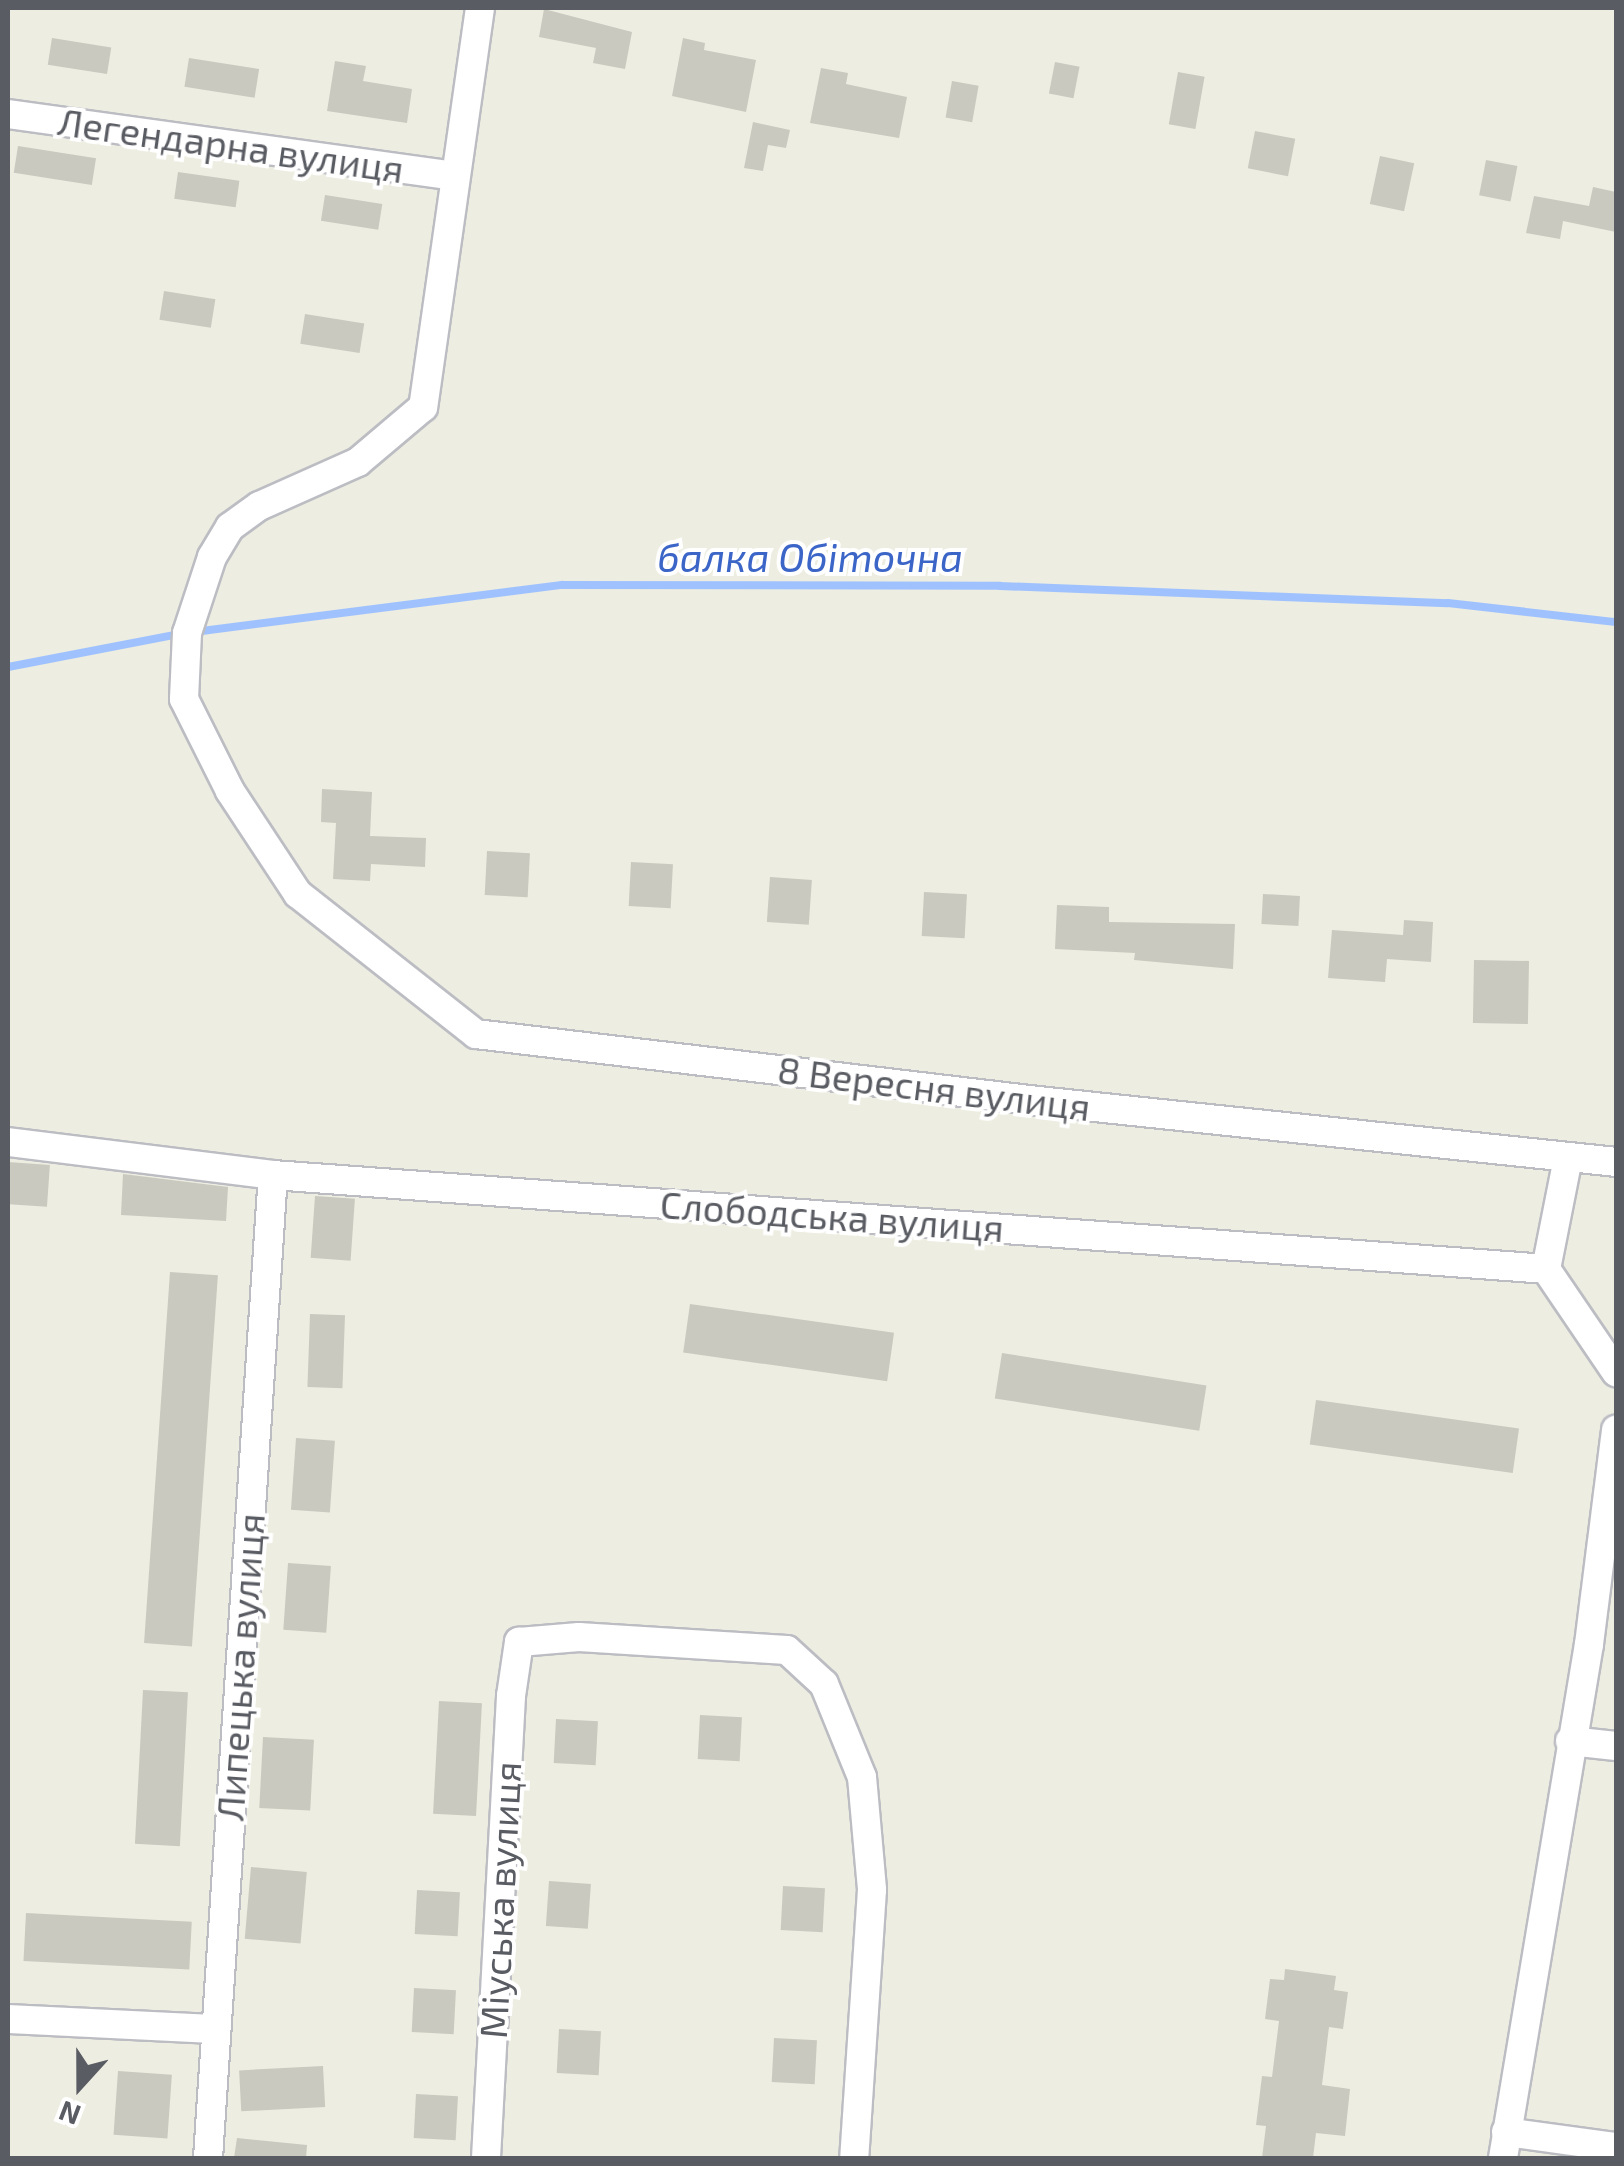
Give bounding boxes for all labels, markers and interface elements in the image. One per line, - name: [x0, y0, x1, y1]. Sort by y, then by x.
- street label: Легендарна вулиця: [55, 98, 407, 192]
- water label: балка Обіточна: [657, 532, 963, 580]
- street label: 8 Вересня вулиця: [775, 1046, 1093, 1130]
- street label: Слободська вулиця: [659, 1181, 1005, 1251]
- street label: Липецька вулиця: [207, 1512, 273, 1822]
- street label: Міуська вулиця: [470, 1760, 530, 2040]
- north arrow: [30, 2036, 130, 2136]
- text: N: [54, 2095, 85, 2134]

